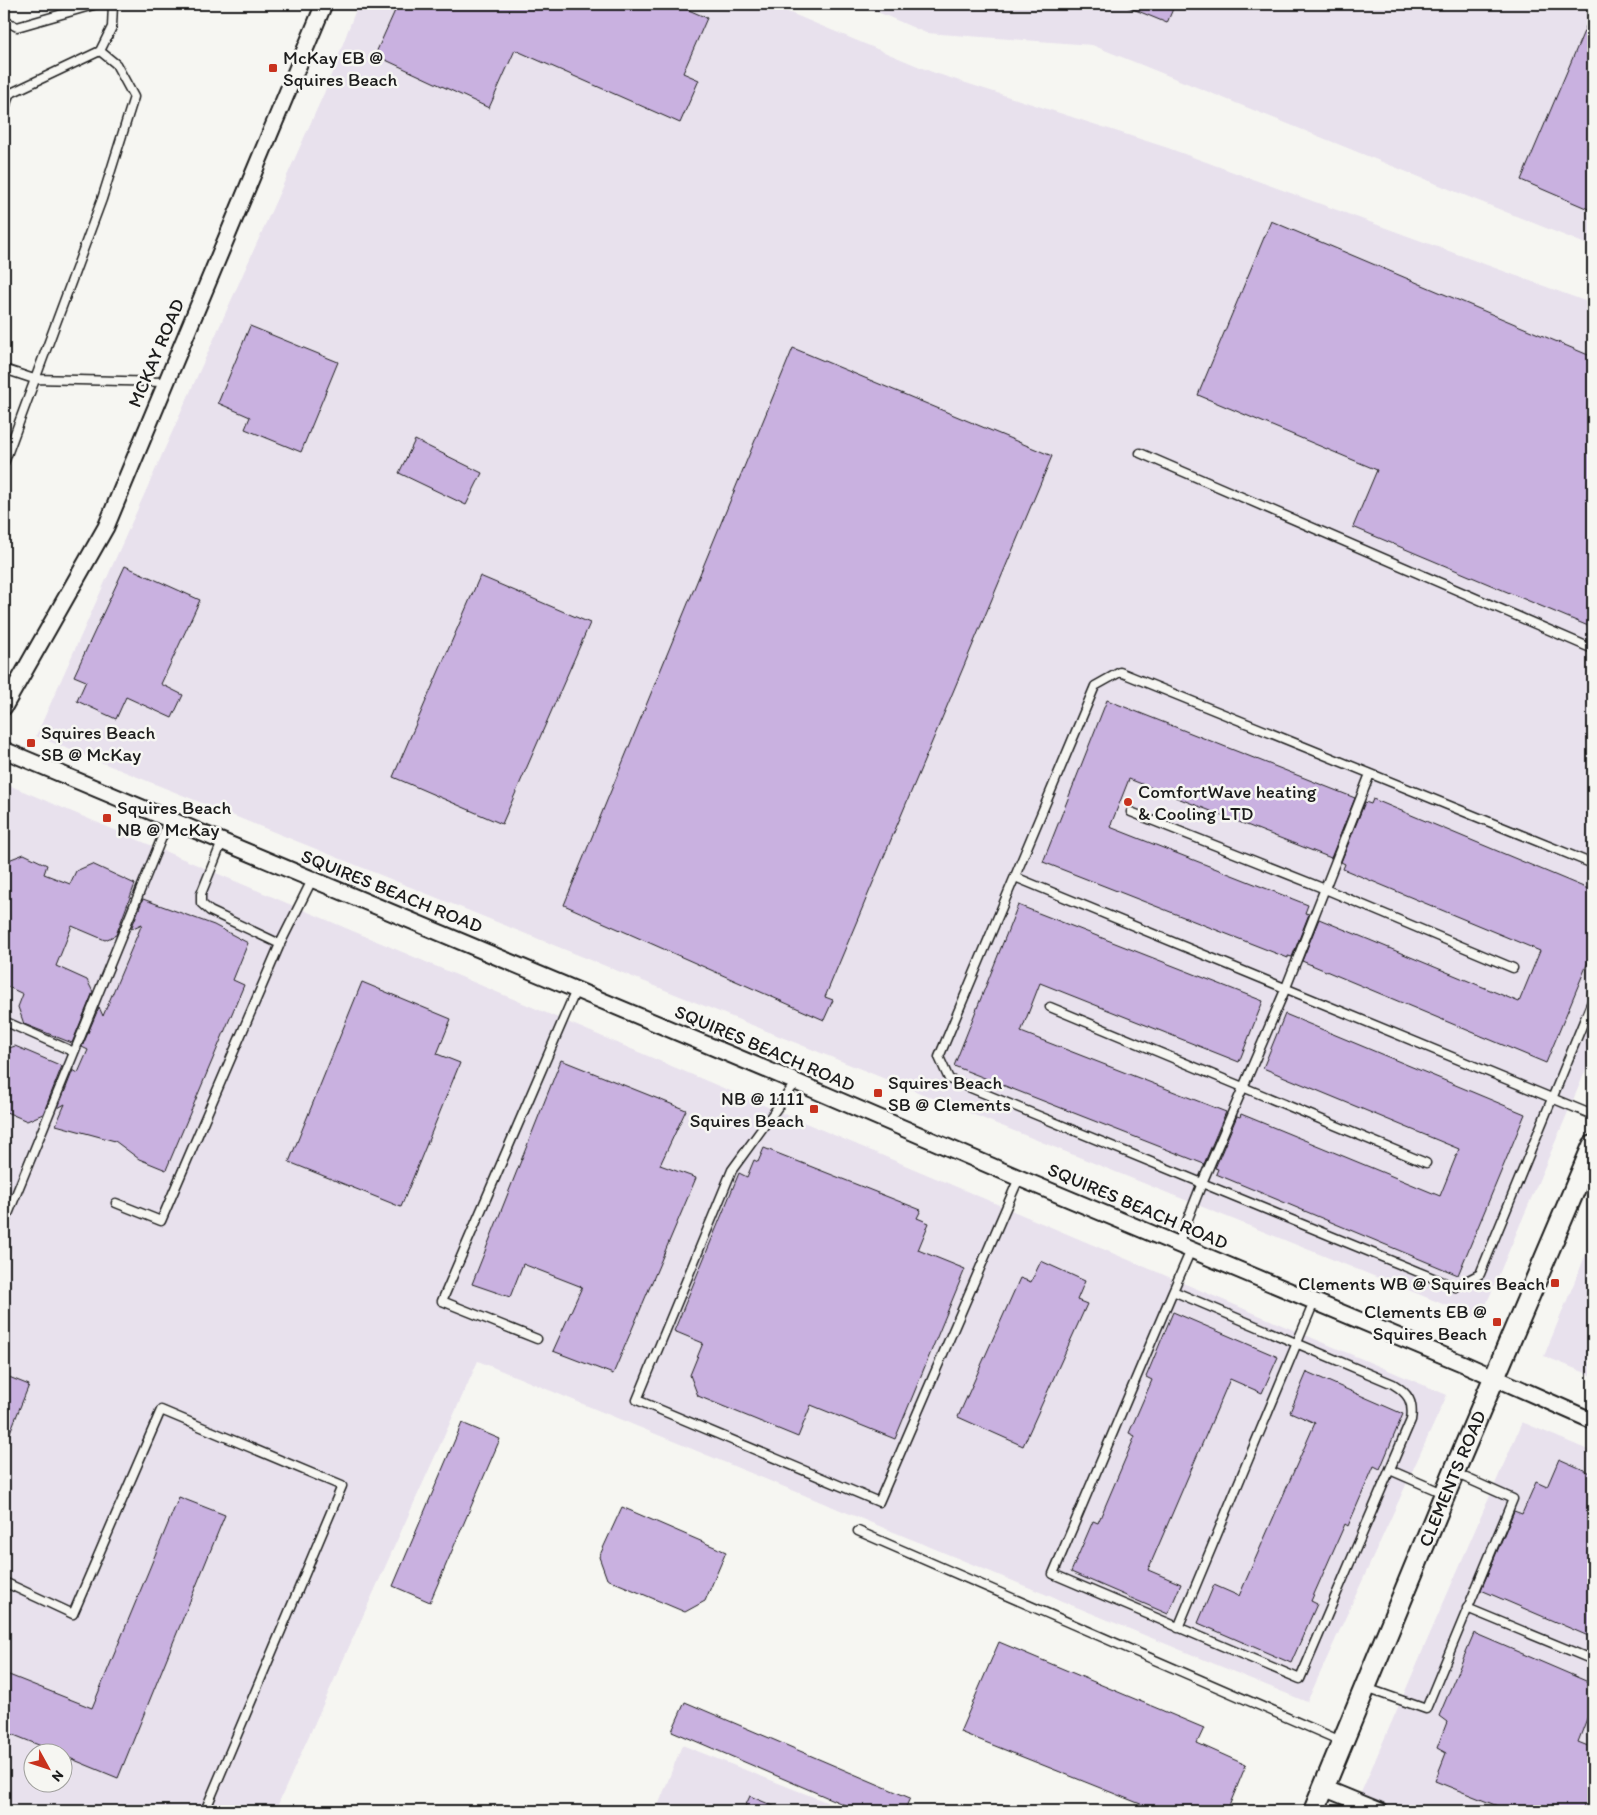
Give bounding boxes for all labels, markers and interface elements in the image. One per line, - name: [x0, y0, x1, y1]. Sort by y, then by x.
- place label: McKay EB @ Squires Beach: [283, 46, 398, 91]
- marker: McKay EB @ Squires Beach: [267, 62, 279, 74]
- street label: MCKAY ROAD: [123, 295, 189, 411]
- place label: Squires Beach SB @ McKay: [41, 721, 156, 766]
- marker: Squires Beach SB @ McKay: [25, 737, 37, 749]
- place label: ComfortWave heating & Cooling LTD: [1138, 780, 1317, 825]
- place label: Squires Beach NB @ McKay: [117, 796, 232, 841]
- marker: ComfortWave heating & Cooling LTD: [1122, 796, 1134, 808]
- marker: Squires Beach NB @ McKay: [101, 812, 113, 824]
- street label: SQUIRES BEACH ROAD: [298, 844, 486, 938]
- street label: SQUIRES BEACH ROAD: [671, 1000, 859, 1096]
- place label: Squires Beach SB @ Clements: [888, 1071, 1011, 1116]
- place label: NB @ 1111 Squires Beach: [690, 1087, 804, 1132]
- marker: Squires Beach SB @ Clements: [872, 1087, 884, 1099]
- marker: NB @ 1111 Squires Beach: [808, 1103, 820, 1115]
- street label: SQUIRES BEACH ROAD: [1044, 1158, 1232, 1254]
- place label: Clements WB @ Squires Beach: [1298, 1272, 1545, 1295]
- marker: Clements WB @ Squires Beach: [1549, 1277, 1561, 1289]
- place label: Clements EB @ Squires Beach: [1364, 1300, 1487, 1345]
- marker: Clements EB @ Squires Beach: [1491, 1316, 1503, 1328]
- street label: CLEMENTS ROAD: [1413, 1407, 1490, 1550]
- north arrow: [22, 1742, 72, 1792]
- text: N: [48, 1767, 67, 1785]

